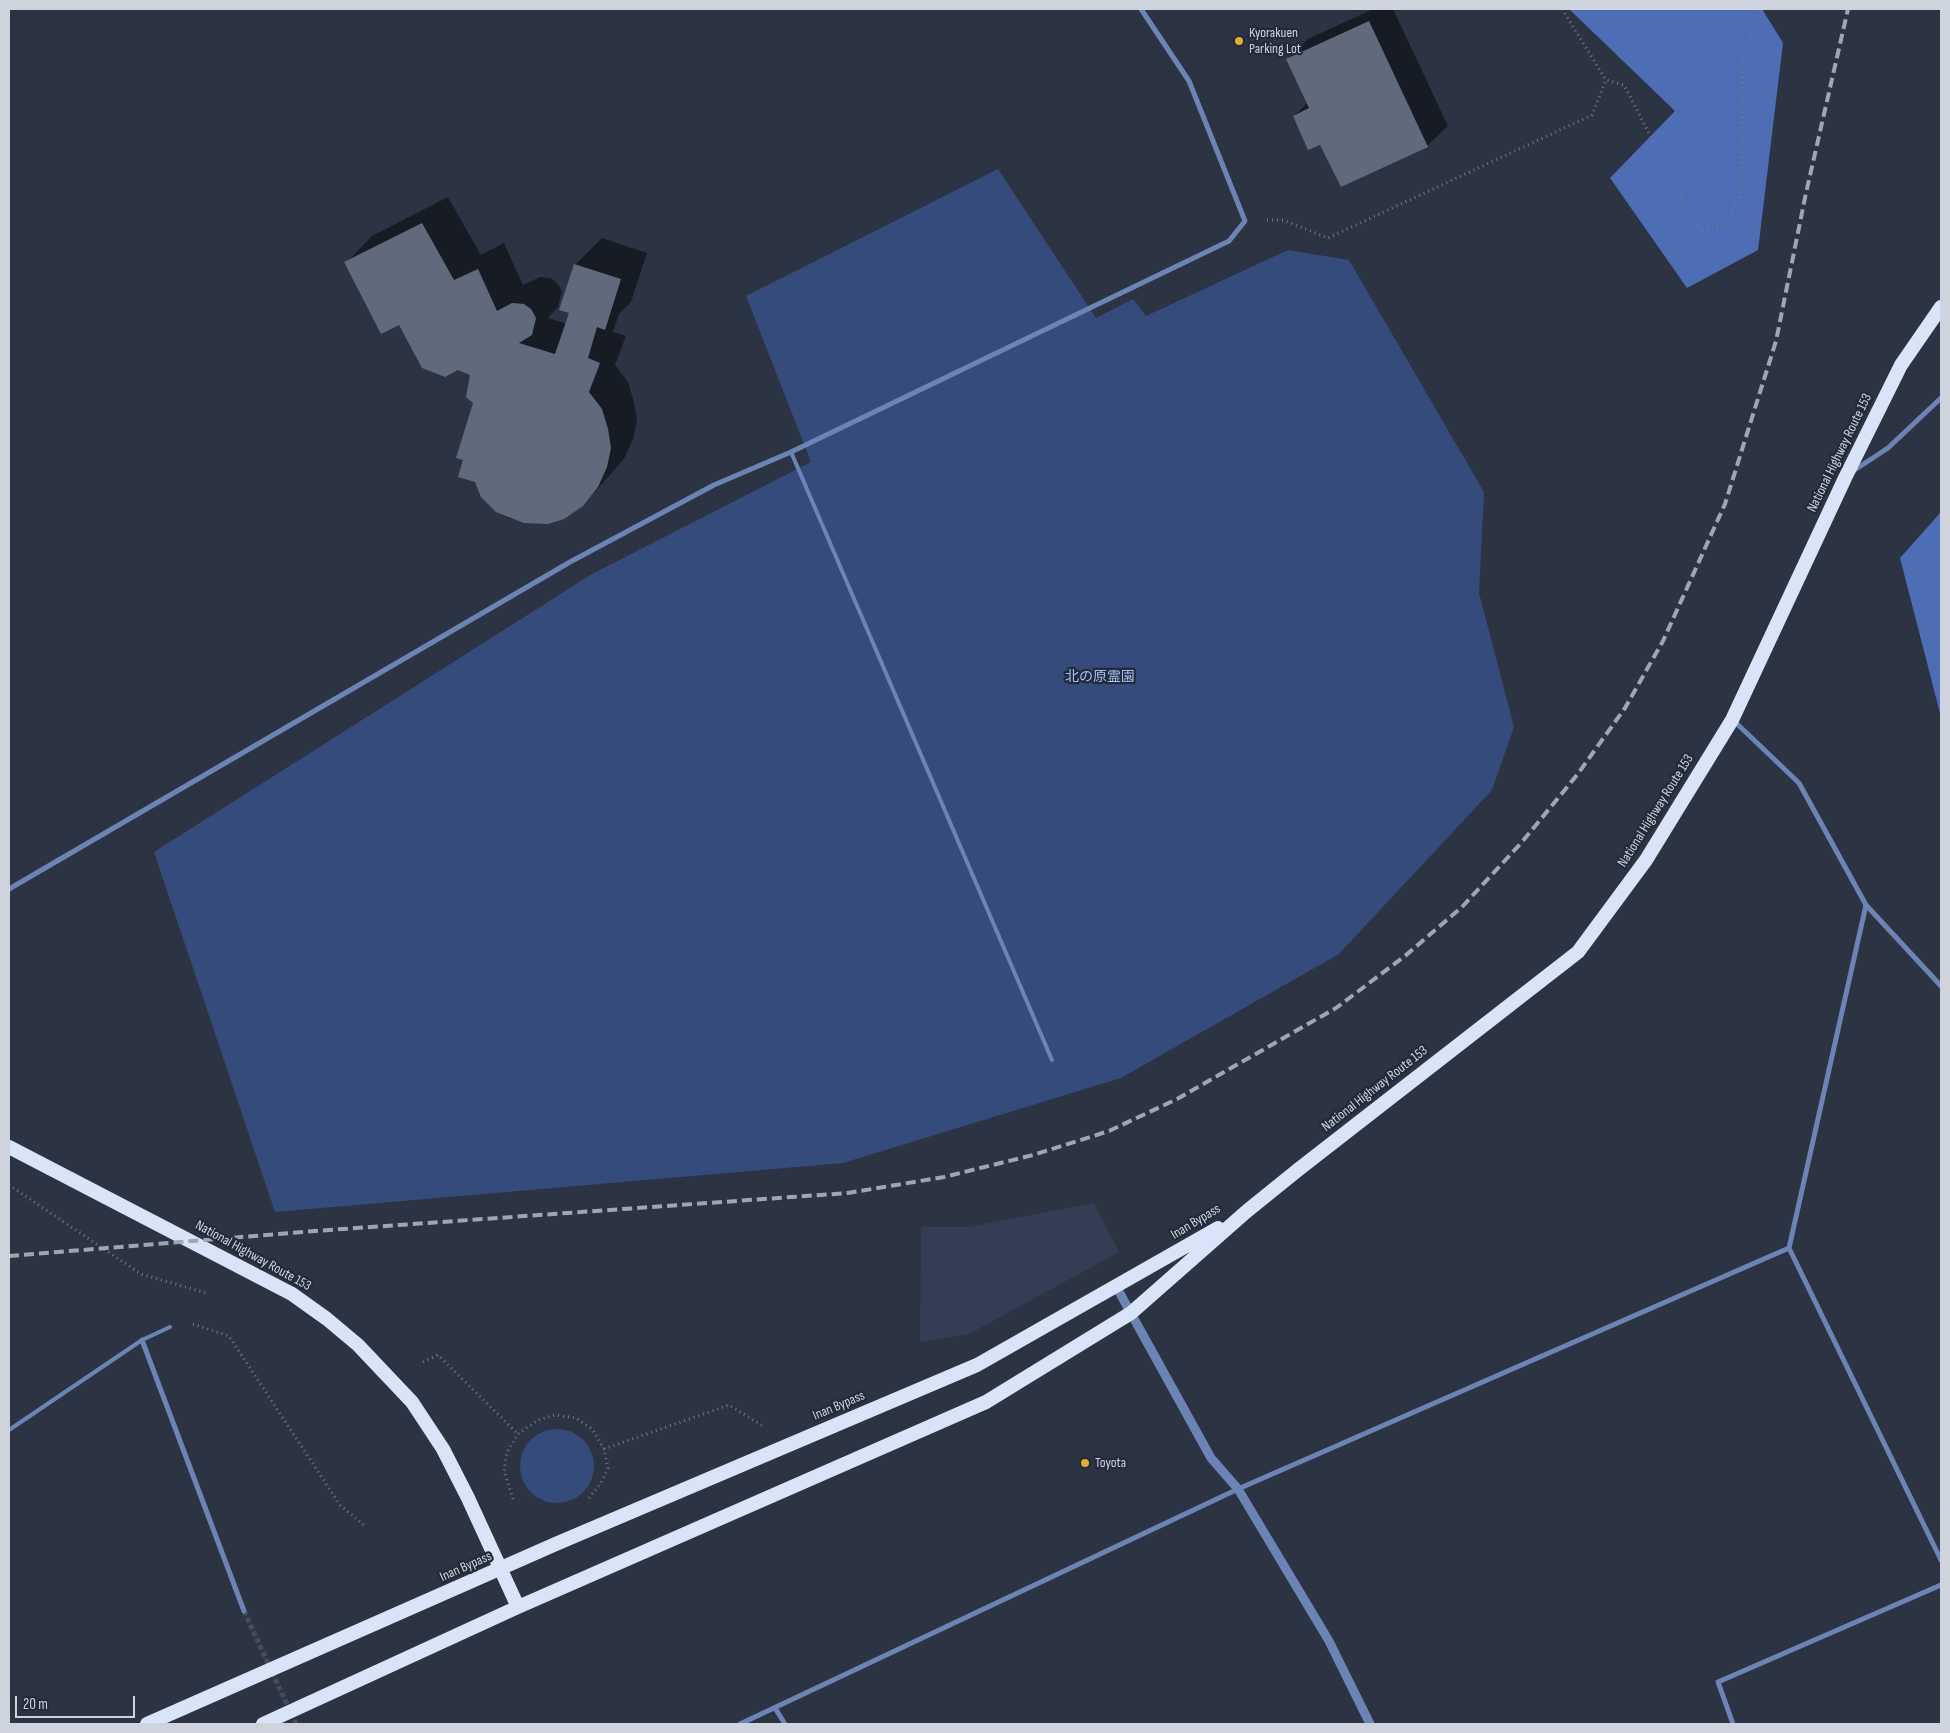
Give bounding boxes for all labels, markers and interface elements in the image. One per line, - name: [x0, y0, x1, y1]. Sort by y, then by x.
- place label: Kyorakuen Parking Lot: [1249, 25, 1301, 58]
- marker: Kyorakuen Parking Lot: [1233, 35, 1245, 47]
- street label: National Highway Route 153: [1804, 391, 1876, 515]
- park label: 北の原霊園: [1065, 669, 1135, 685]
- street label: National Highway Route 153: [1615, 752, 1697, 870]
- street label: National Highway Route 153: [1319, 1042, 1431, 1136]
- street label: Inan Bypass: [1168, 1201, 1224, 1243]
- street label: National Highway Route 153: [192, 1217, 314, 1295]
- street label: Inan Bypass: [810, 1388, 868, 1424]
- place label: Toyota: [1095, 1455, 1126, 1471]
- marker: Toyota: [1079, 1457, 1091, 1469]
- street label: Inan Bypass: [437, 1548, 495, 1586]
- scale bar: [18, 1686, 138, 1718]
- text: 20 m: [23, 1695, 48, 1714]

